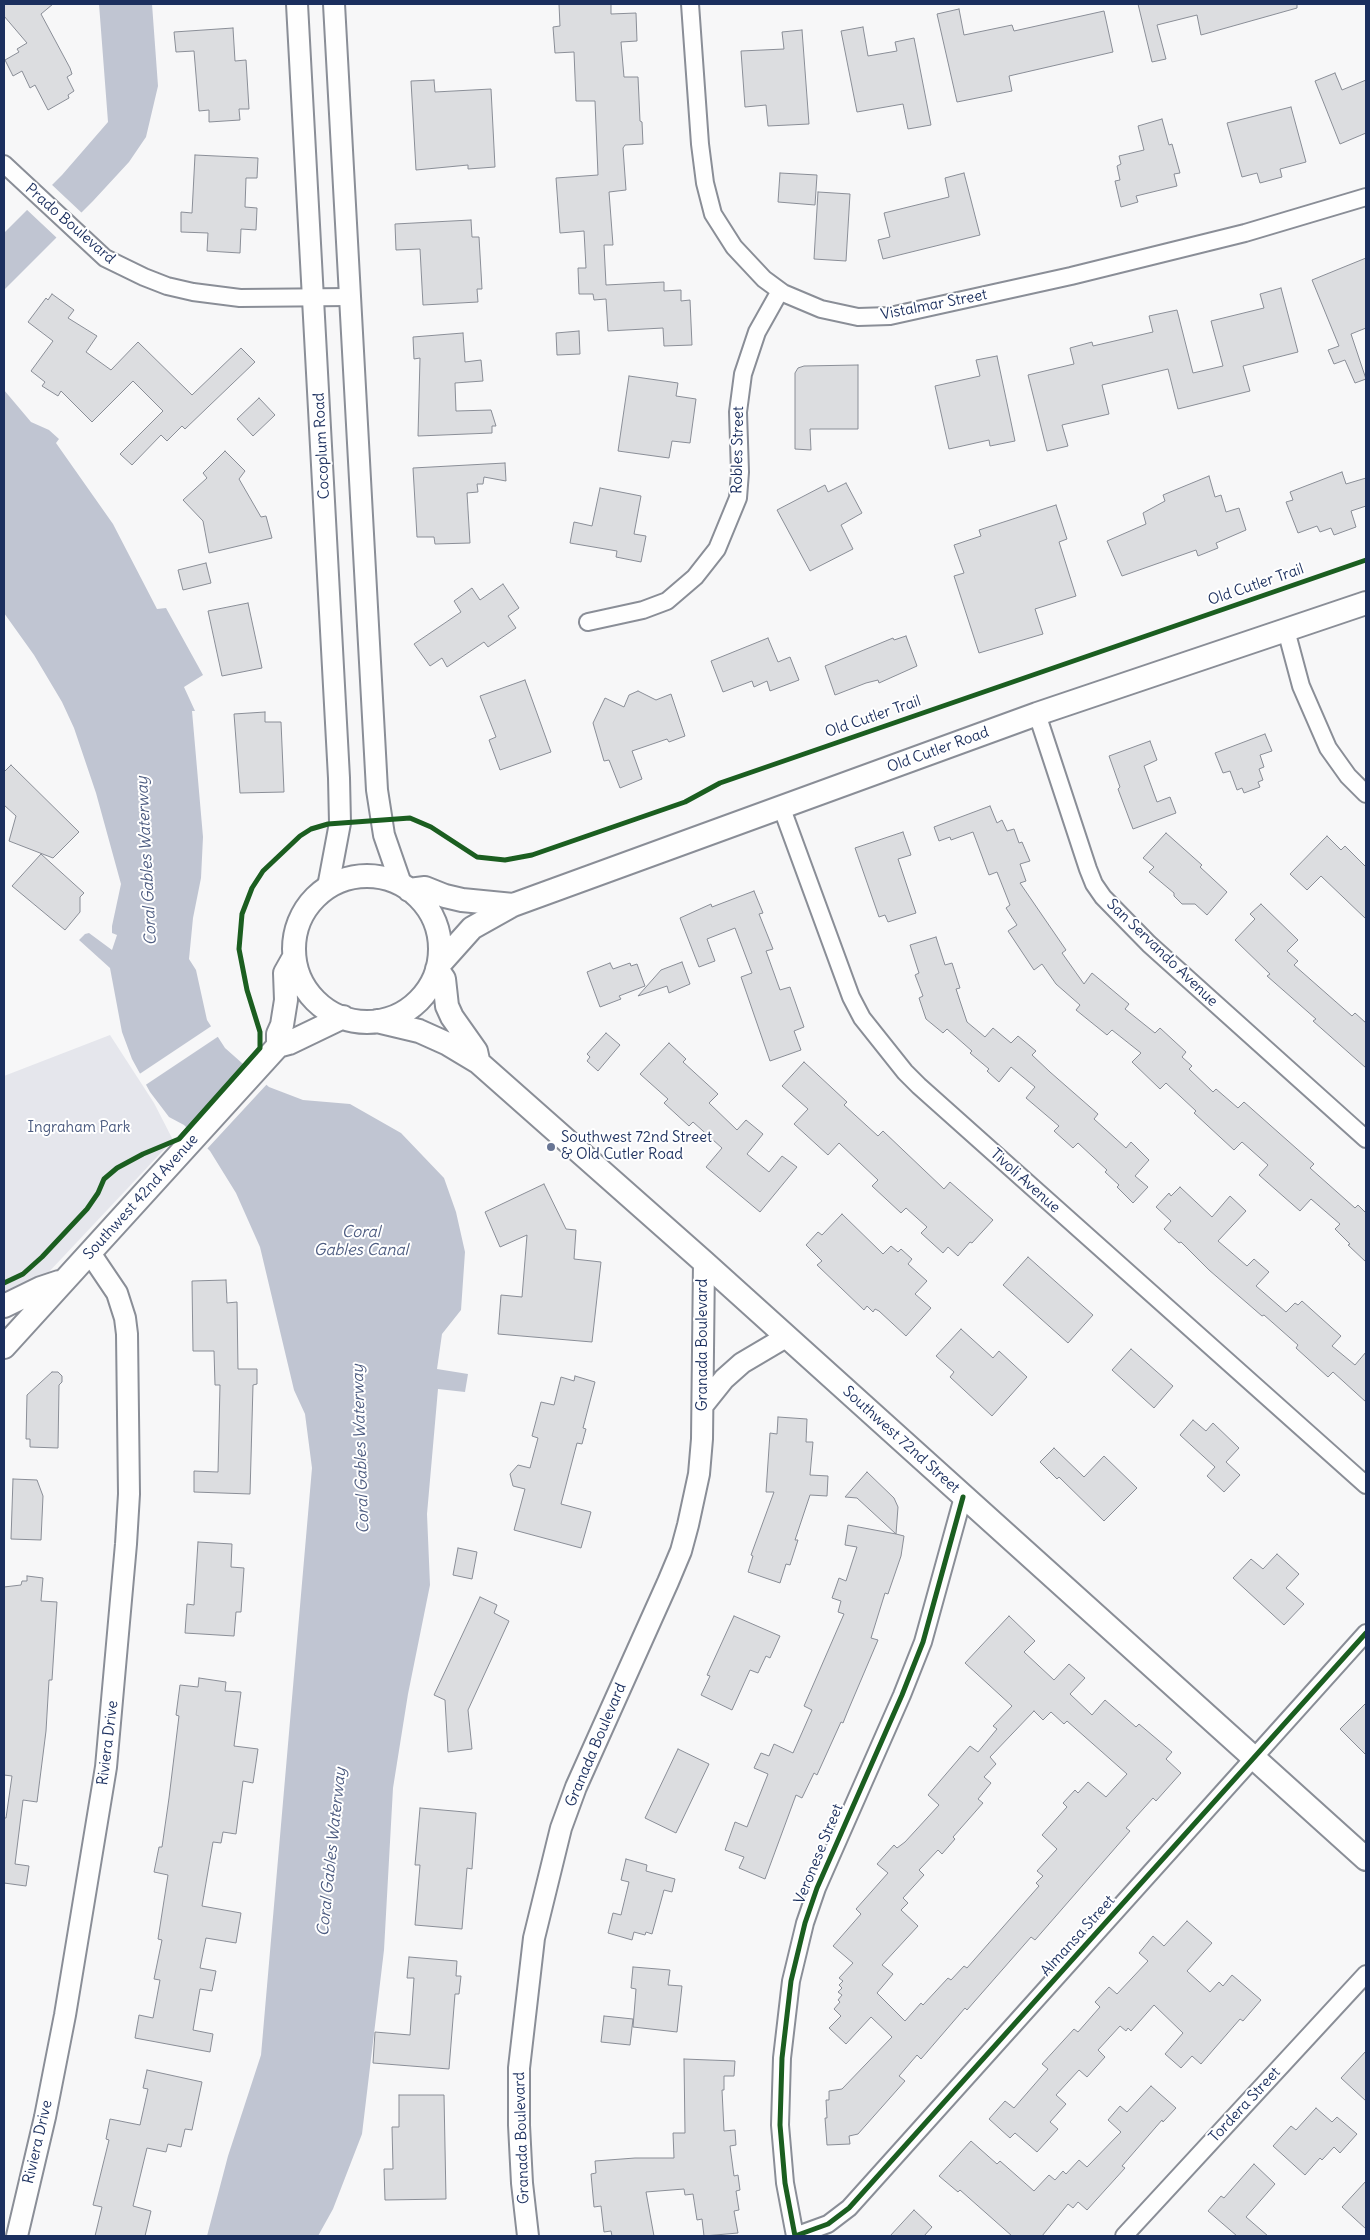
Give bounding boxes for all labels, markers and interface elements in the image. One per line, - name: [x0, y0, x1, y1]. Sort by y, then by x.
- street label: Prado Boulevard: [21, 180, 119, 268]
- street label: Vistalmar Street: [879, 286, 989, 324]
- street label: Cocoplum Road: [310, 392, 334, 500]
- street label: Robles Street: [728, 406, 748, 494]
- street label: Old Cutler Trail: [1206, 560, 1306, 610]
- street label: Old Cutler Trail: [823, 692, 923, 742]
- street label: Old Cutler Road: [885, 723, 991, 777]
- water label: Coral Gables Waterway: [133, 776, 161, 946]
- street label: San Servando Avenue: [1103, 895, 1221, 1011]
- park label: Ingraham Park: [28, 1119, 130, 1137]
- place label: Southwest 72nd Street & Old Cutler Road: [561, 1129, 712, 1164]
- street label: Southwest 42nd Avenue: [80, 1131, 202, 1263]
- marker: Southwest 72nd Street & Old Cutler Road: [545, 1141, 557, 1153]
- street label: Tivoli Avenue: [986, 1145, 1064, 1217]
- water label: Coral Gables Canal: [314, 1222, 408, 1260]
- street label: Granada Boulevard: [694, 1279, 712, 1411]
- water label: Coral Gables Waterway: [348, 1364, 374, 1534]
- street label: Southwest 72nd Street: [839, 1383, 963, 1497]
- street label: Granada Boulevard: [562, 1681, 630, 1809]
- street label: Riviera Drive: [94, 1700, 122, 1786]
- water label: Coral Gables Waterway: [314, 1767, 350, 1937]
- street label: Veronese Street: [791, 1801, 847, 1907]
- street label: Almansa Street: [1037, 1892, 1119, 1980]
- street label: Tordera Street: [1206, 2064, 1284, 2146]
- street label: Granada Boulevard: [511, 2071, 533, 2205]
- street label: Riviera Drive: [20, 2098, 56, 2186]

